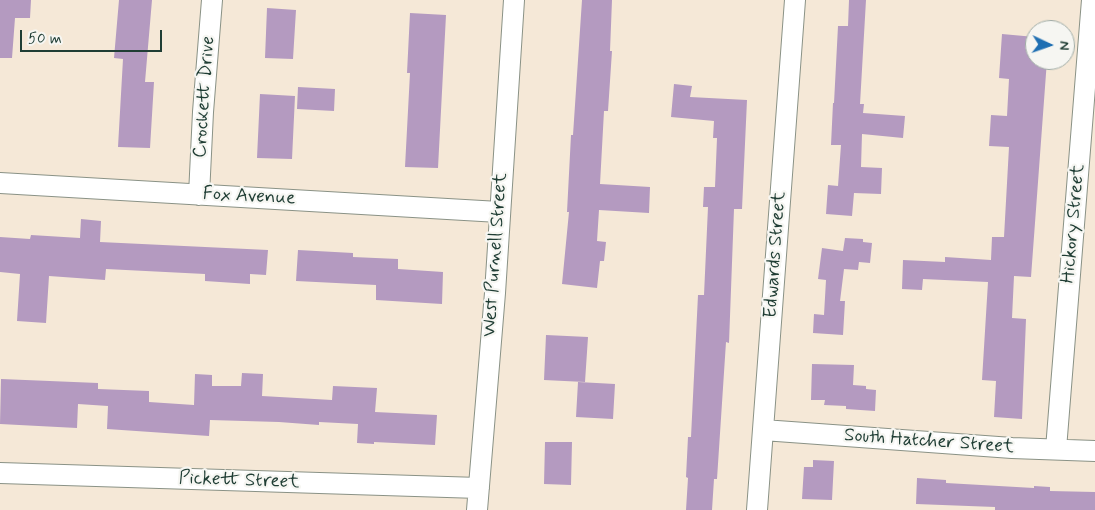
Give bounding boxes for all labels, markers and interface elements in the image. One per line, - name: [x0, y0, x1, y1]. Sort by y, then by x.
- scale bar: [22, 20, 165, 52]
- north arrow: [1025, 20, 1075, 70]
- text: 50 m: [28, 29, 62, 49]
- street label: Crockett Drive: [189, 35, 221, 159]
- text: N: [1055, 41, 1073, 51]
- street label: Hickory Street: [1057, 164, 1091, 284]
- street label: West Purnell Street: [479, 172, 513, 338]
- street label: Fox Avenue: [202, 183, 296, 211]
- street label: Edwards Street: [760, 191, 792, 319]
- street label: South Hatcher Street: [843, 425, 1015, 459]
- street label: Pickett Street: [178, 467, 300, 495]

